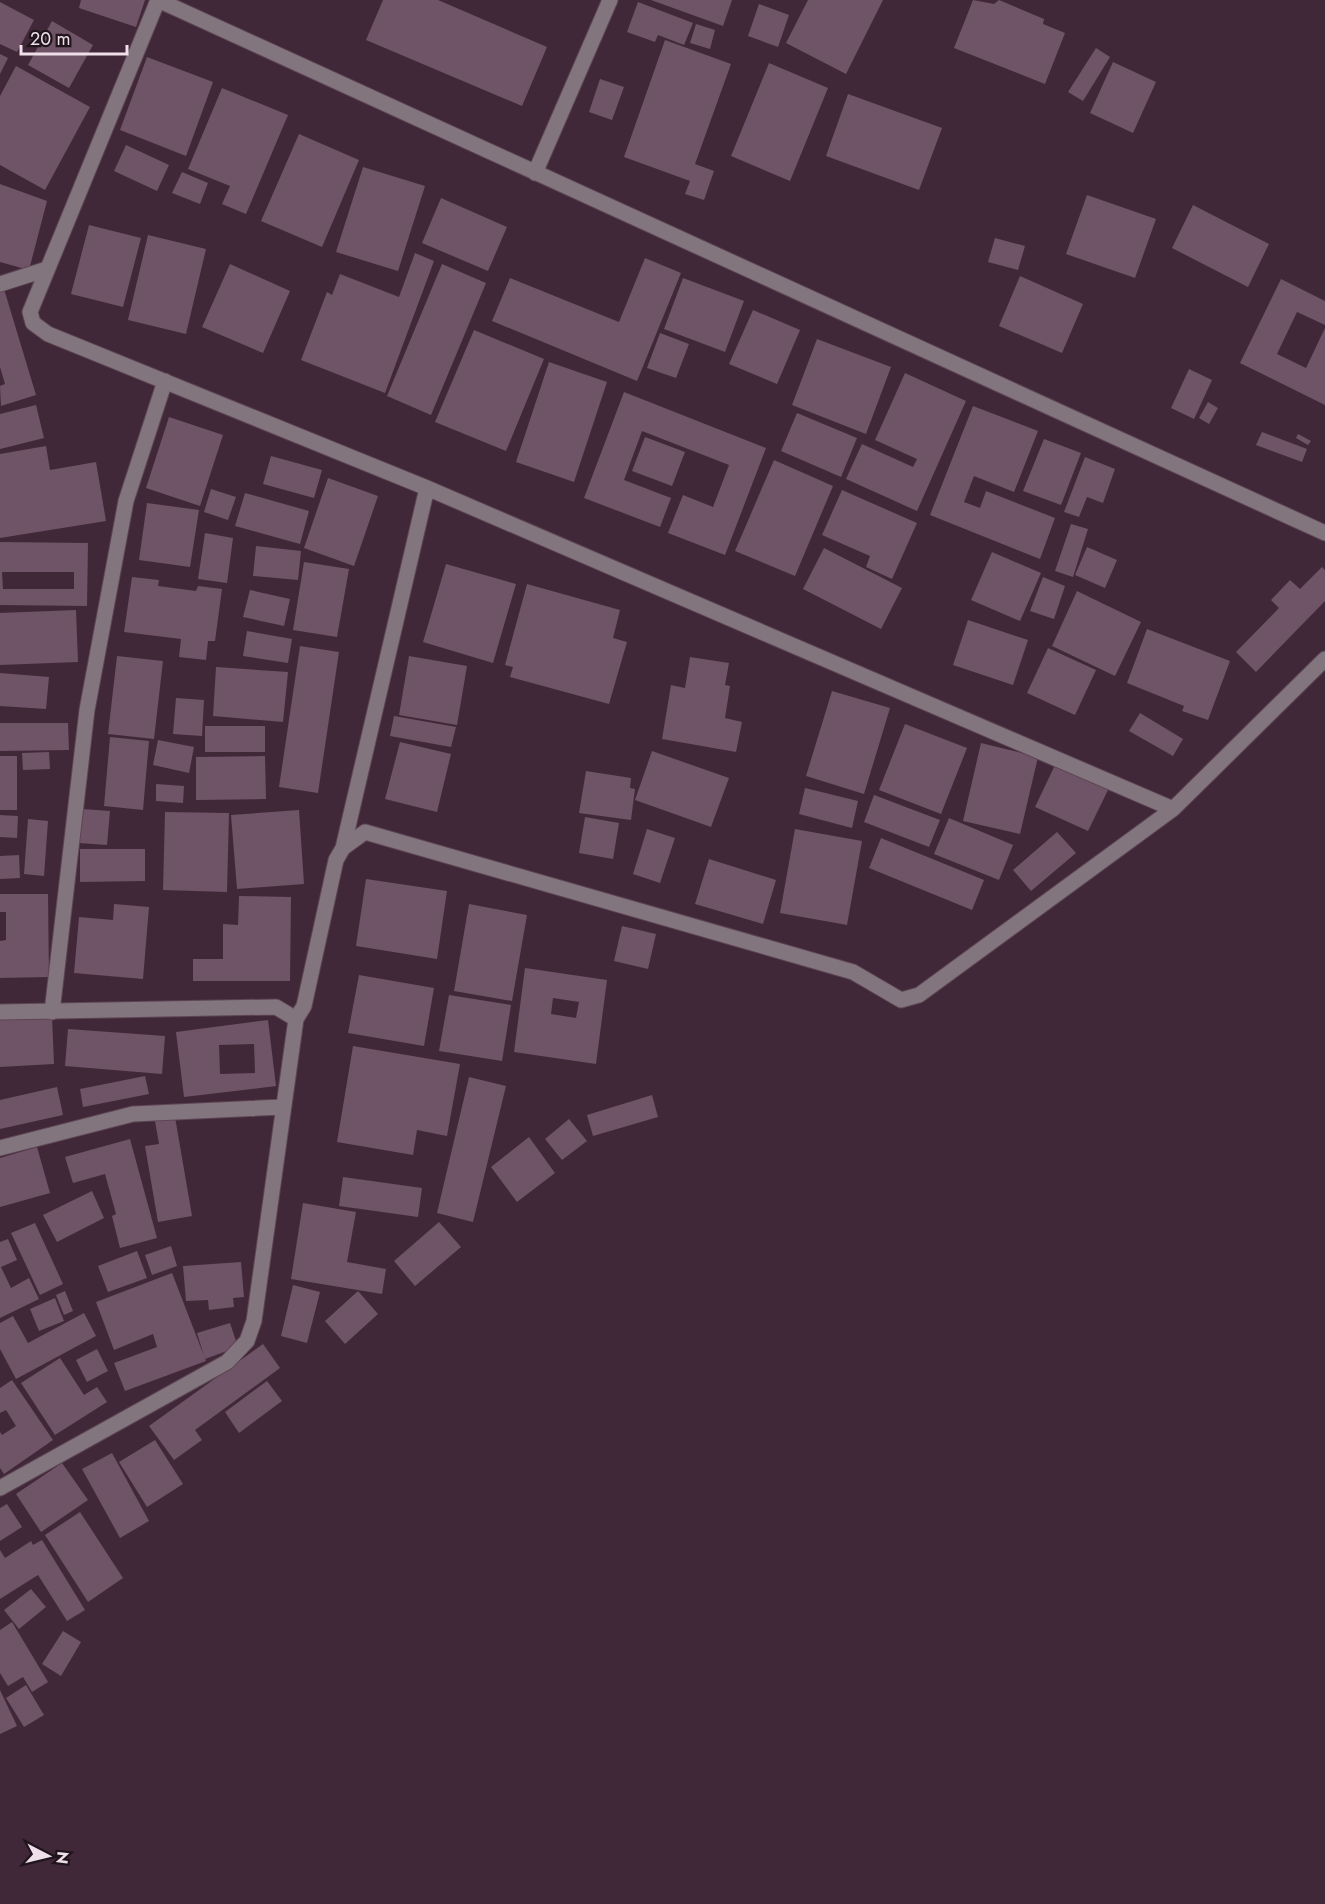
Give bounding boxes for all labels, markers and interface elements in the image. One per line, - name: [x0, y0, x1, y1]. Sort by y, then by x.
- scale bar: [21, 18, 128, 56]
- text: 20 m: [30, 26, 70, 52]
- north arrow: [18, 1826, 78, 1886]
- text: N: [50, 1850, 75, 1865]

